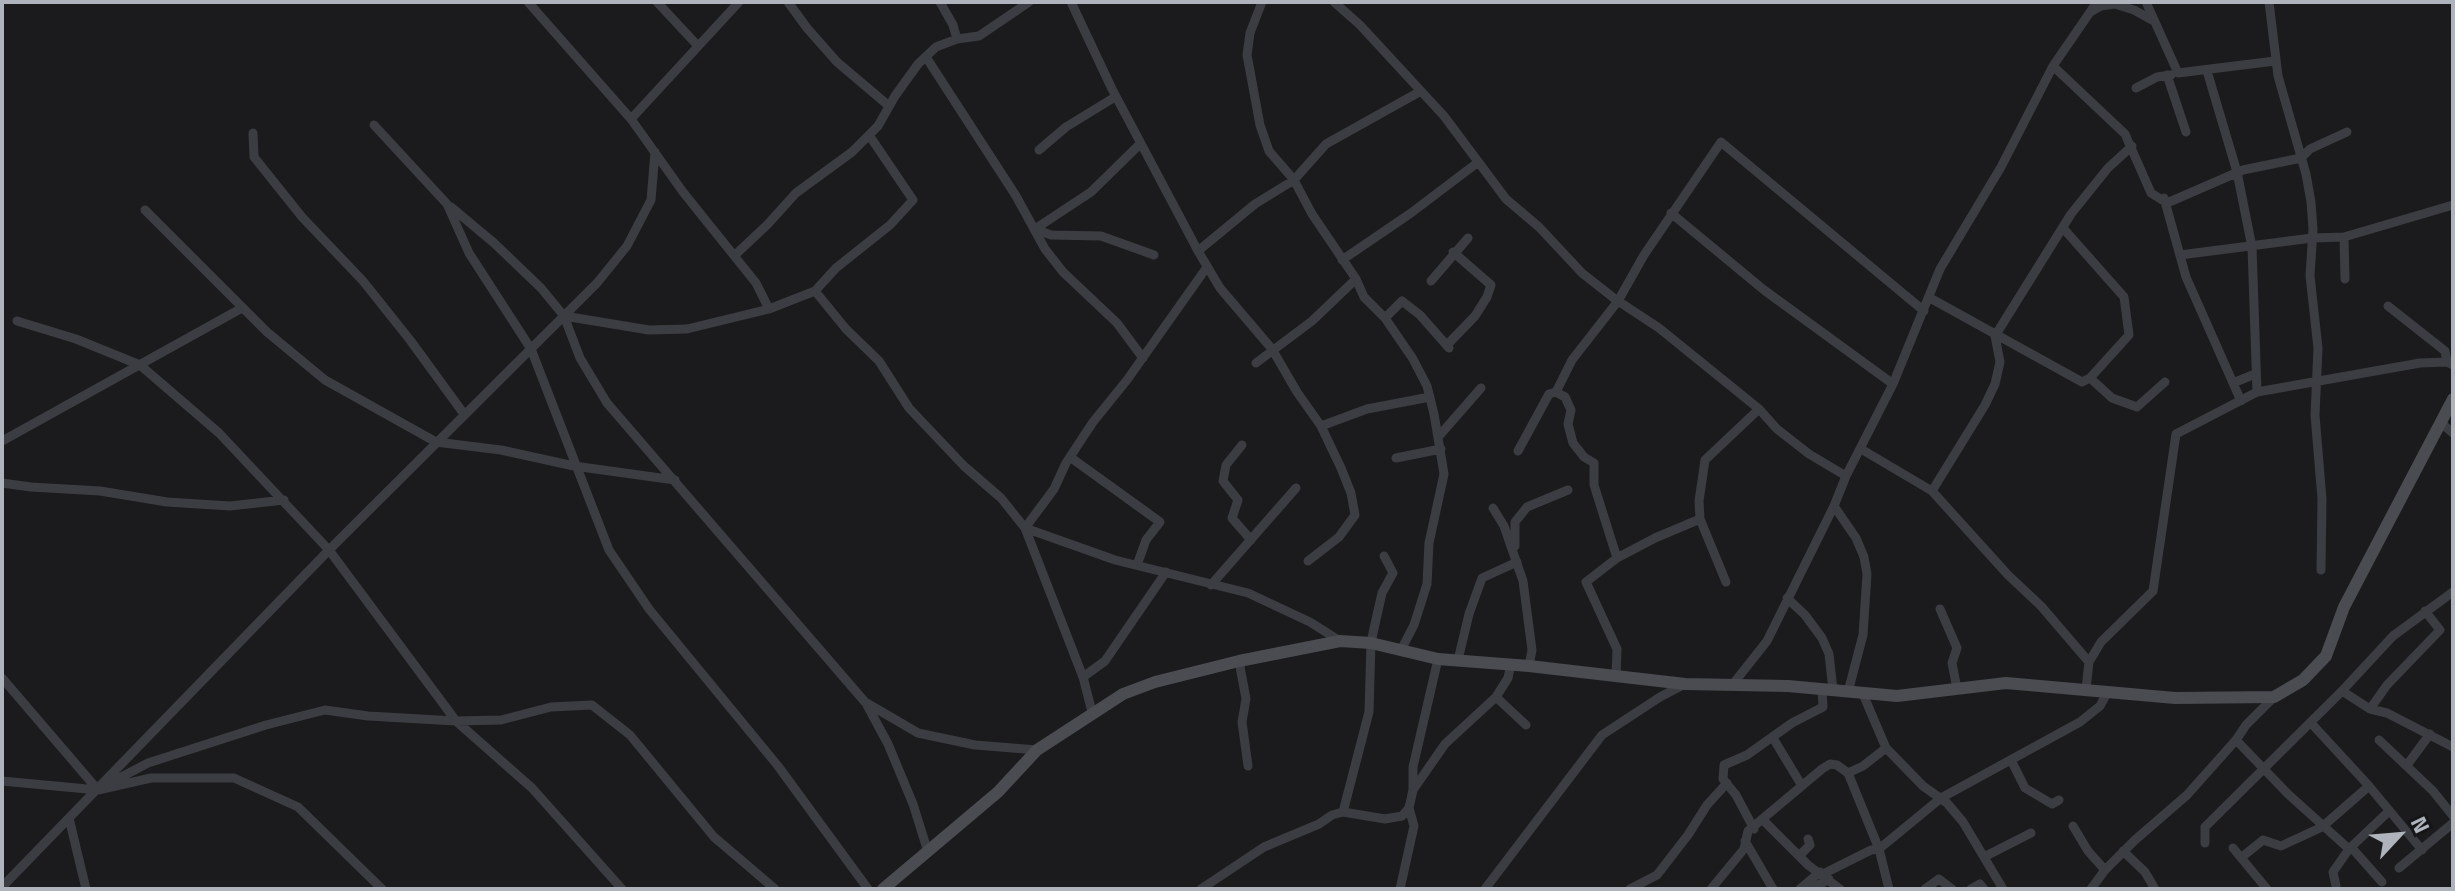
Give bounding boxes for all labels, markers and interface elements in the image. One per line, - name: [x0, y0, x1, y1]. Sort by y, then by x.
- north arrow: [2359, 795, 2439, 875]
- text: N: [2402, 810, 2439, 839]

